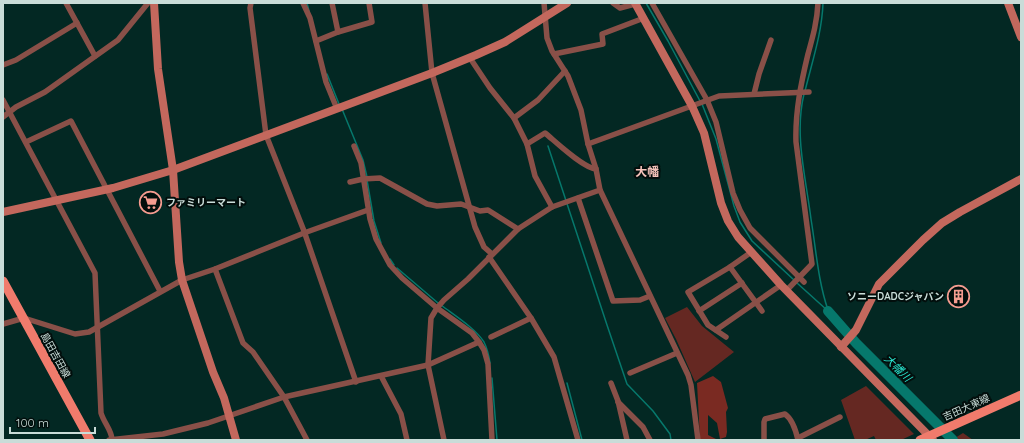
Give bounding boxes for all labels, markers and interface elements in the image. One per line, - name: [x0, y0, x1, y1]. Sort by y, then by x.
- district label: 大幡: [635, 164, 659, 179]
- supermarket icon: ファミリーマート: [138, 189, 164, 215]
- place label: ファミリーマート: [166, 196, 246, 209]
- building icon: ソニーDADCジャパン: [946, 283, 972, 309]
- place label: ソニーDADCジャパン: [847, 290, 944, 303]
- street label: 島田吉田線: [38, 330, 73, 380]
- water label: 大幡川: [881, 351, 915, 385]
- street label: 吉田大東線: [941, 391, 992, 424]
- scale bar: [10, 409, 95, 435]
- text: 100 m: [16, 415, 49, 430]

